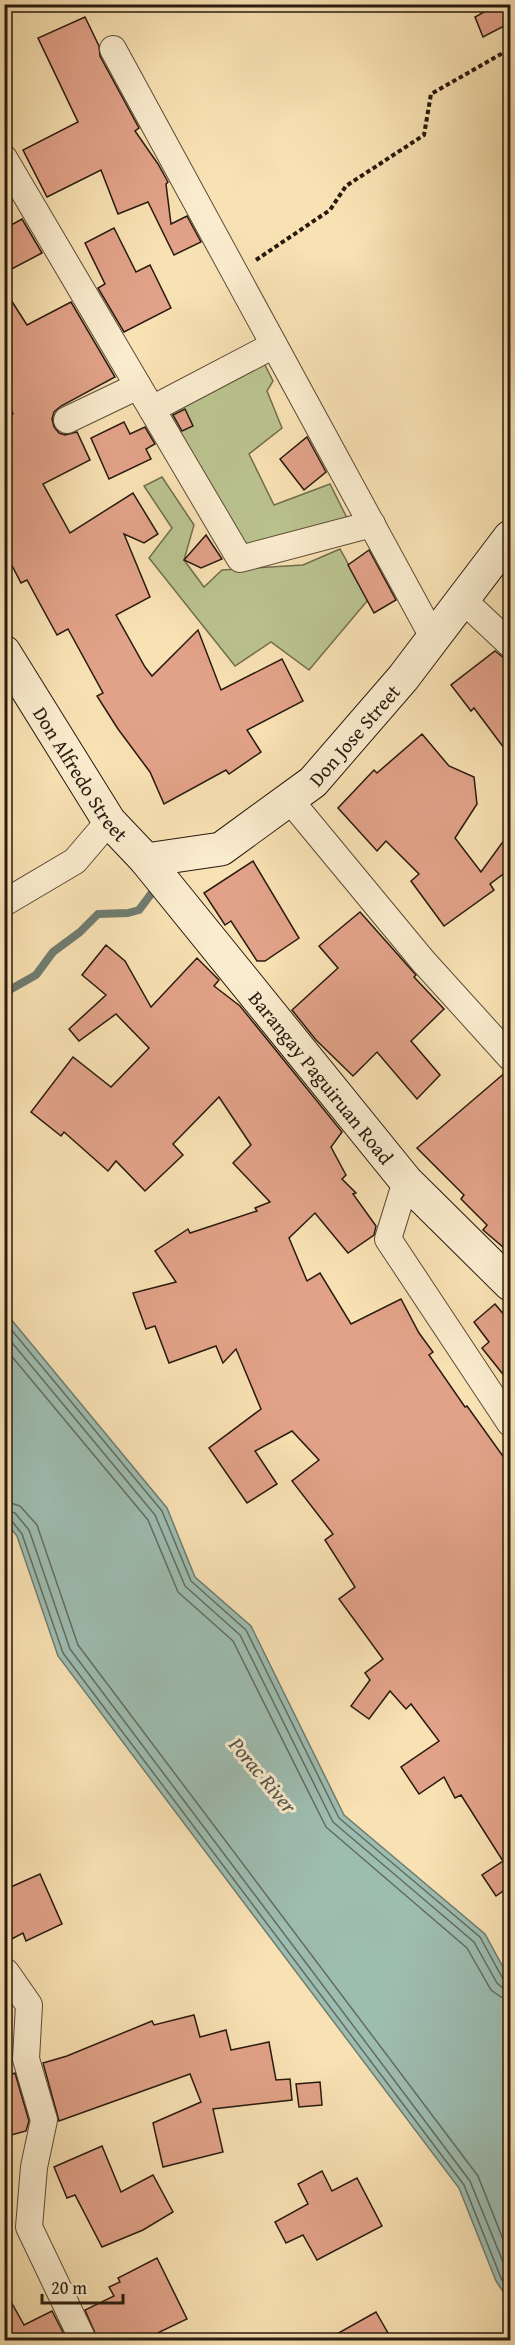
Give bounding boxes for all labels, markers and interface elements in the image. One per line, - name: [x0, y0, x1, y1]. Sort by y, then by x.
- street label: Don Jose Street: [301, 677, 406, 792]
- street label: Don Alfredo Street: [27, 701, 135, 848]
- street label: Barangay Paguiruan Road: [243, 984, 401, 1170]
- water label: Porac River: [221, 1729, 305, 1821]
- scale bar: [42, 2267, 123, 2305]
- text: 20 m: [51, 2274, 87, 2301]

